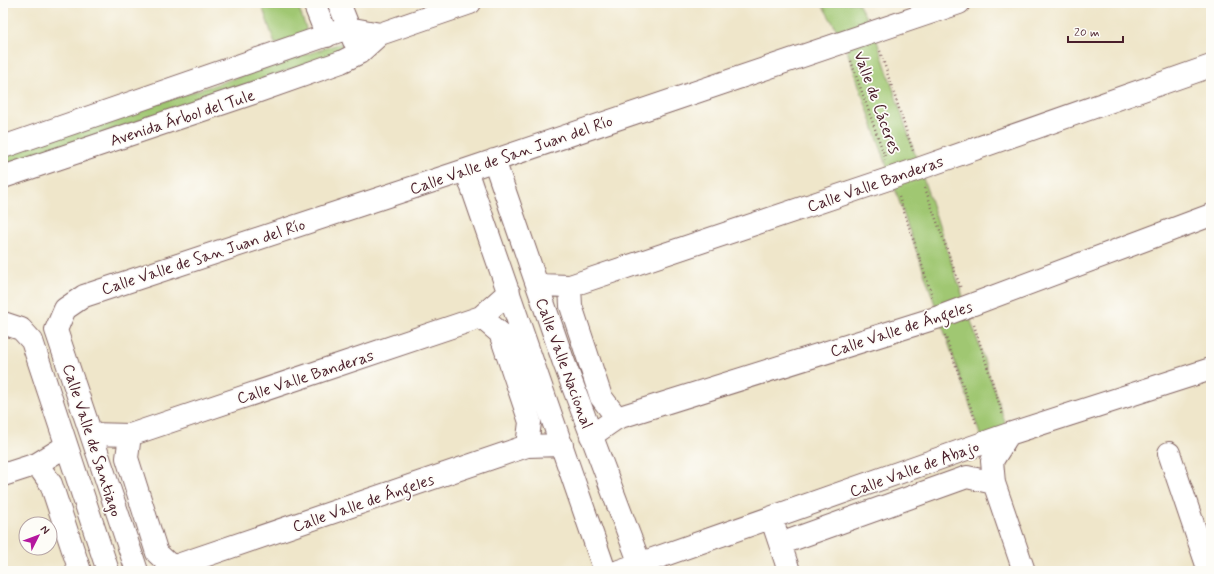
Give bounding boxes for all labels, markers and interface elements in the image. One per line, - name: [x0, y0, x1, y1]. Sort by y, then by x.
- scale bar: [1068, 18, 1123, 44]
- text: 20 m: [1074, 25, 1100, 41]
- street label: Valle de Cáceres: [848, 48, 905, 157]
- street label: Avenida Árbol del Tule: [107, 85, 258, 152]
- street label: Calle Valle de San Juan del Río: [407, 111, 616, 200]
- street label: Calle Valle Banderas: [805, 151, 946, 218]
- street label: Calle Valle de San Juan del Río: [99, 214, 308, 300]
- street label: Calle Valle Nacional: [530, 295, 597, 432]
- street label: Calle Valle de Ángeles: [828, 296, 976, 363]
- street label: Calle Valle Banderas: [234, 345, 377, 409]
- street label: Calle Valle de Santiago: [57, 361, 126, 520]
- street label: Calle Valle de Abajo: [847, 436, 982, 503]
- street label: Calle Valle de Ángeles: [290, 469, 438, 538]
- north arrow: [18, 516, 58, 556]
- text: N: [37, 523, 52, 537]

